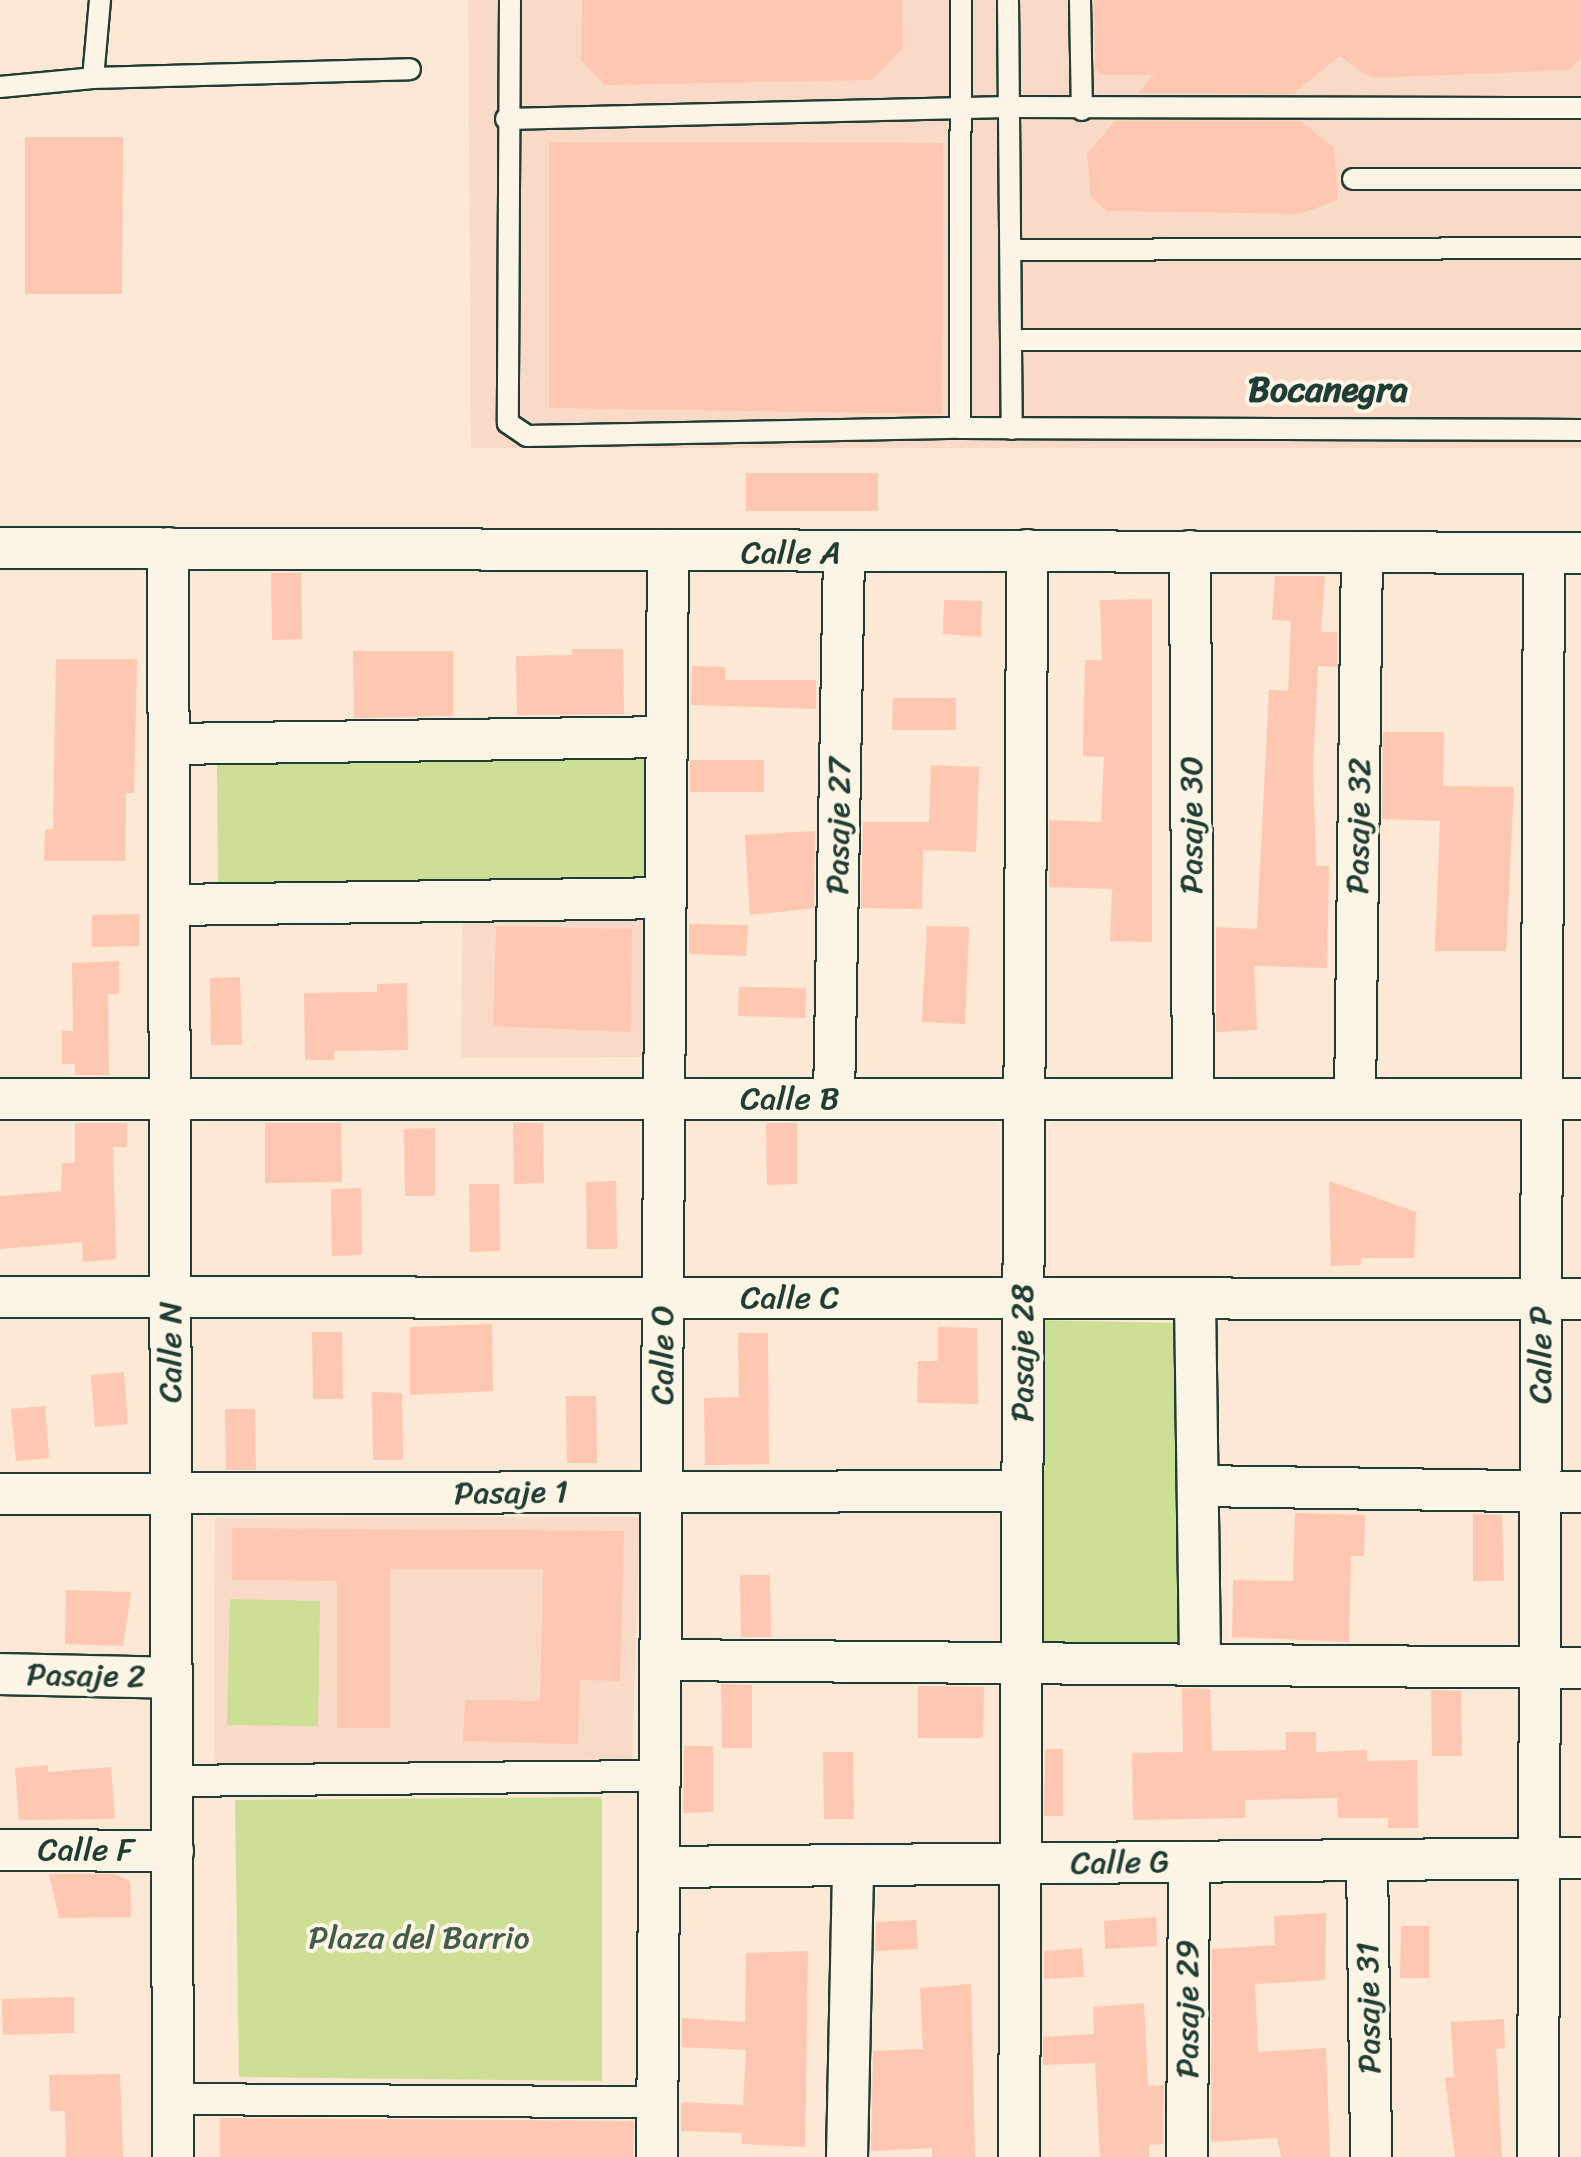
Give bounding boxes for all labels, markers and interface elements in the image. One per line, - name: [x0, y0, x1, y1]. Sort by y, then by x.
- district label: Bocanegra: [1248, 368, 1408, 410]
- street label: Calle A: [741, 534, 841, 572]
- street label: Pasaje 30: [1173, 756, 1211, 894]
- street label: Pasaje 27: [819, 757, 859, 895]
- street label: Pasaje 32: [1339, 757, 1379, 895]
- street label: Calle B: [740, 1080, 840, 1118]
- street label: Calle C: [740, 1279, 840, 1317]
- street label: Pasaje 28: [1004, 1284, 1042, 1422]
- street label: Calle N: [152, 1301, 190, 1403]
- street label: Calle O: [644, 1305, 682, 1405]
- street label: Calle P: [1522, 1306, 1560, 1404]
- street label: Pasaje 1: [454, 1473, 568, 1513]
- street label: Pasaje 2: [26, 1656, 146, 1696]
- street label: Calle F: [38, 1831, 134, 1869]
- street label: Calle G: [1070, 1843, 1170, 1883]
- park label: Plaza del Barrio: [308, 1919, 530, 1957]
- street label: Pasaje 29: [1169, 1940, 1207, 2078]
- street label: Pasaje 31: [1349, 1942, 1389, 2074]

